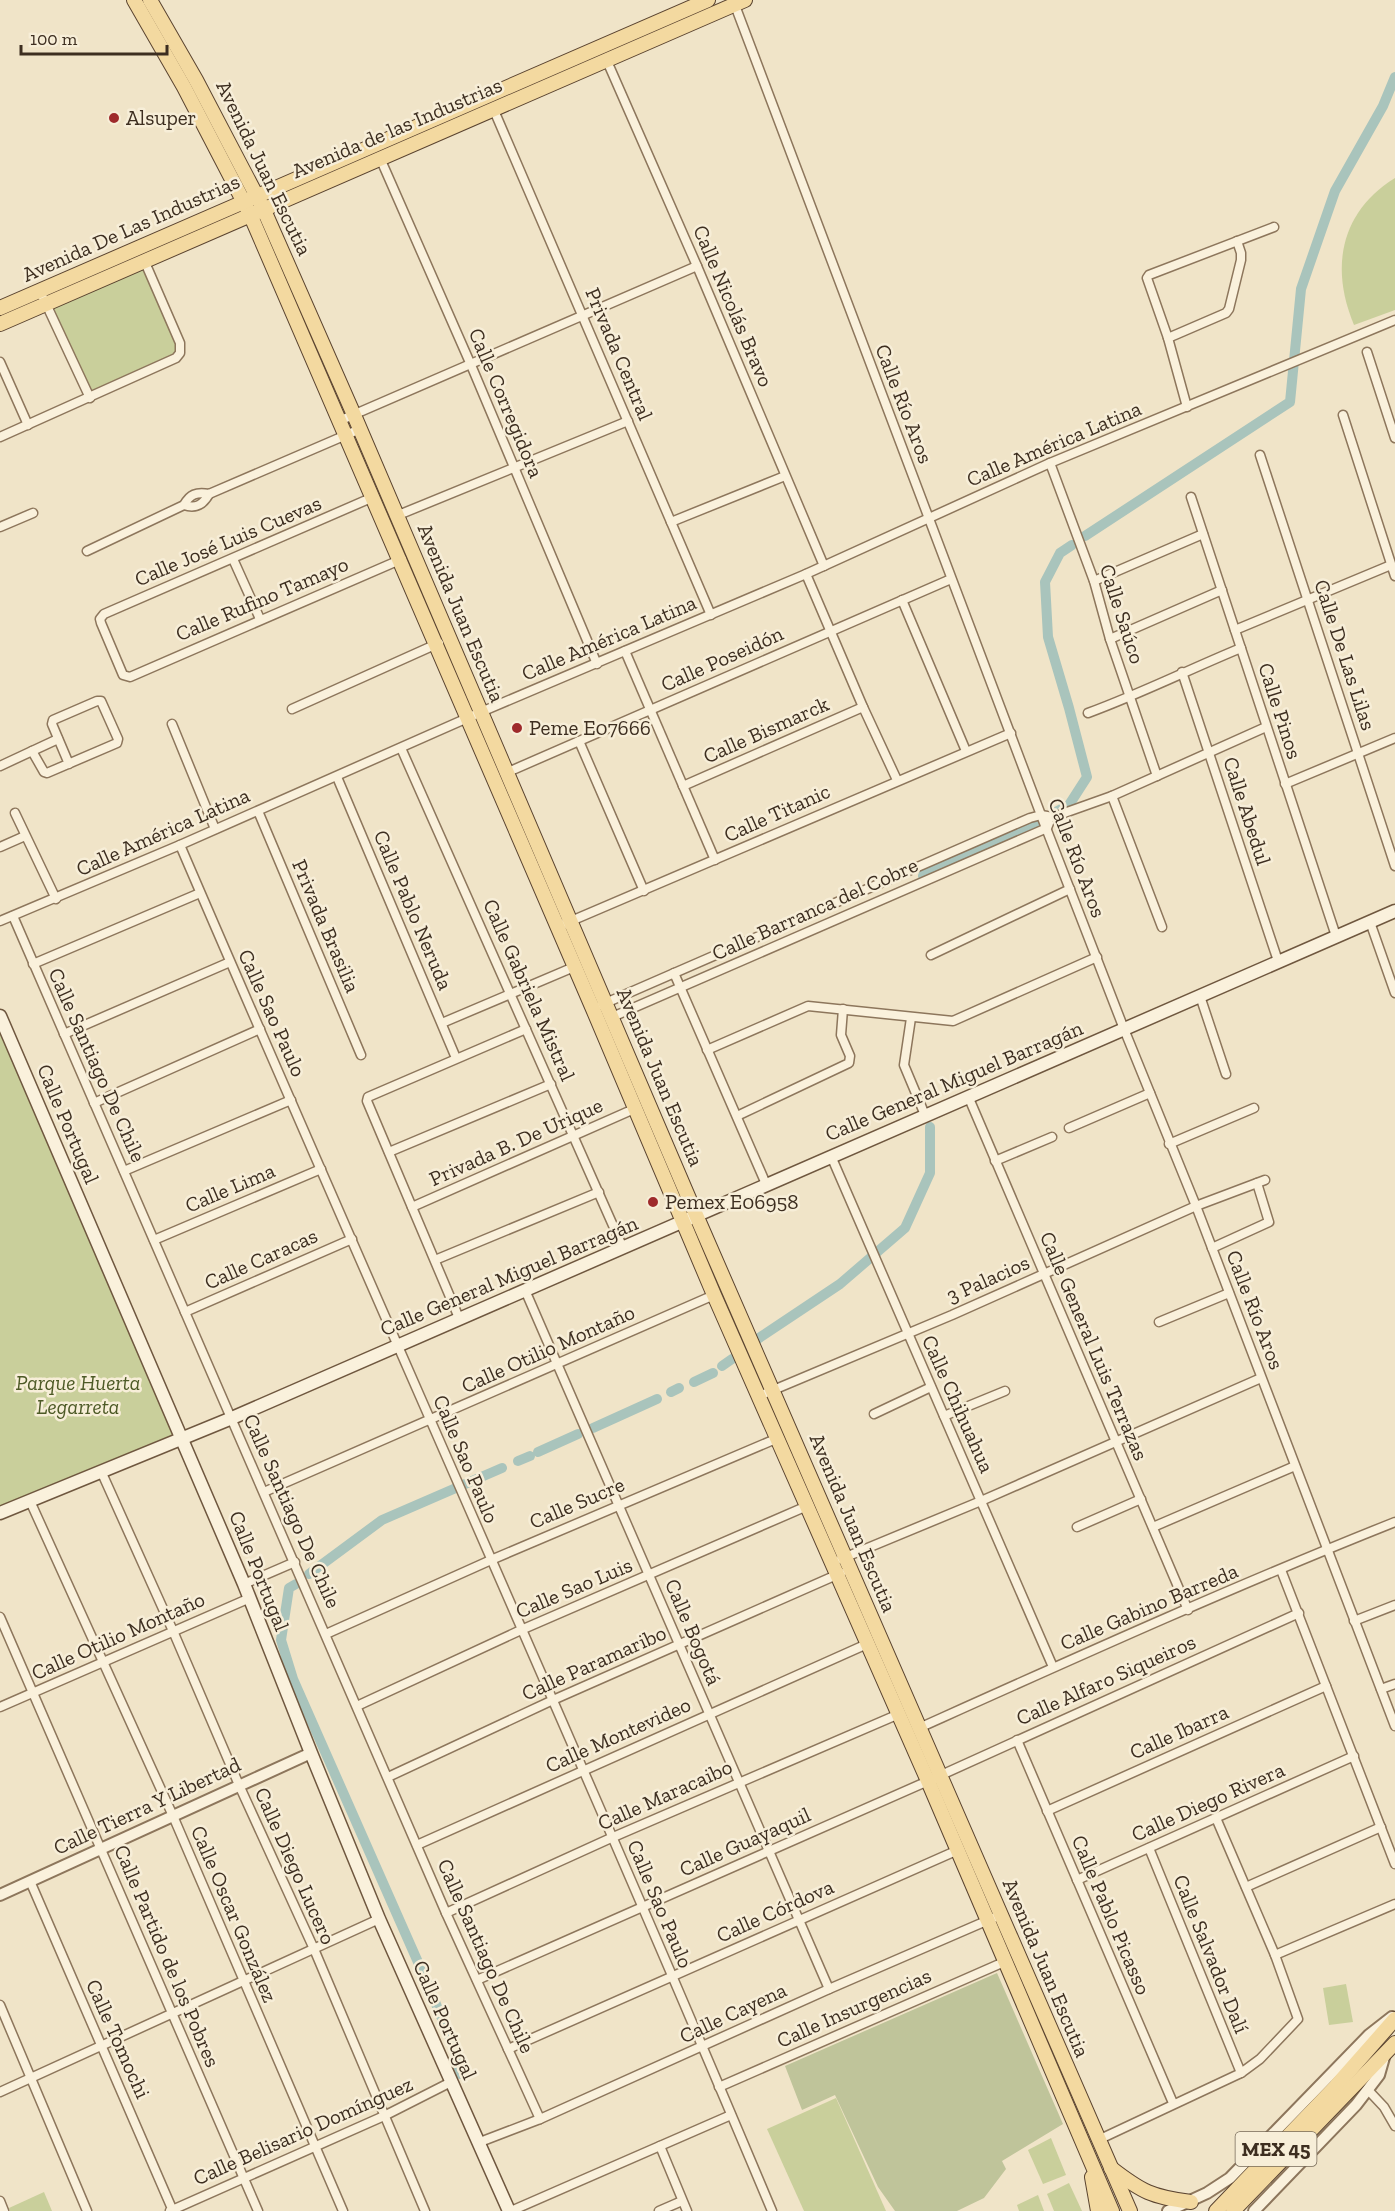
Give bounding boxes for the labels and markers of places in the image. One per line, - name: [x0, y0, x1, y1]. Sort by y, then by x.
- place label: Alsuper: [126, 105, 196, 130]
- marker: Alsuper: [107, 111, 121, 125]
- place label: Peme E07666: [529, 715, 651, 740]
- marker: Peme E07666: [510, 721, 524, 735]
- place label: Pemex E06958: [665, 1189, 799, 1214]
- marker: Pemex E06958: [646, 1195, 660, 1209]

